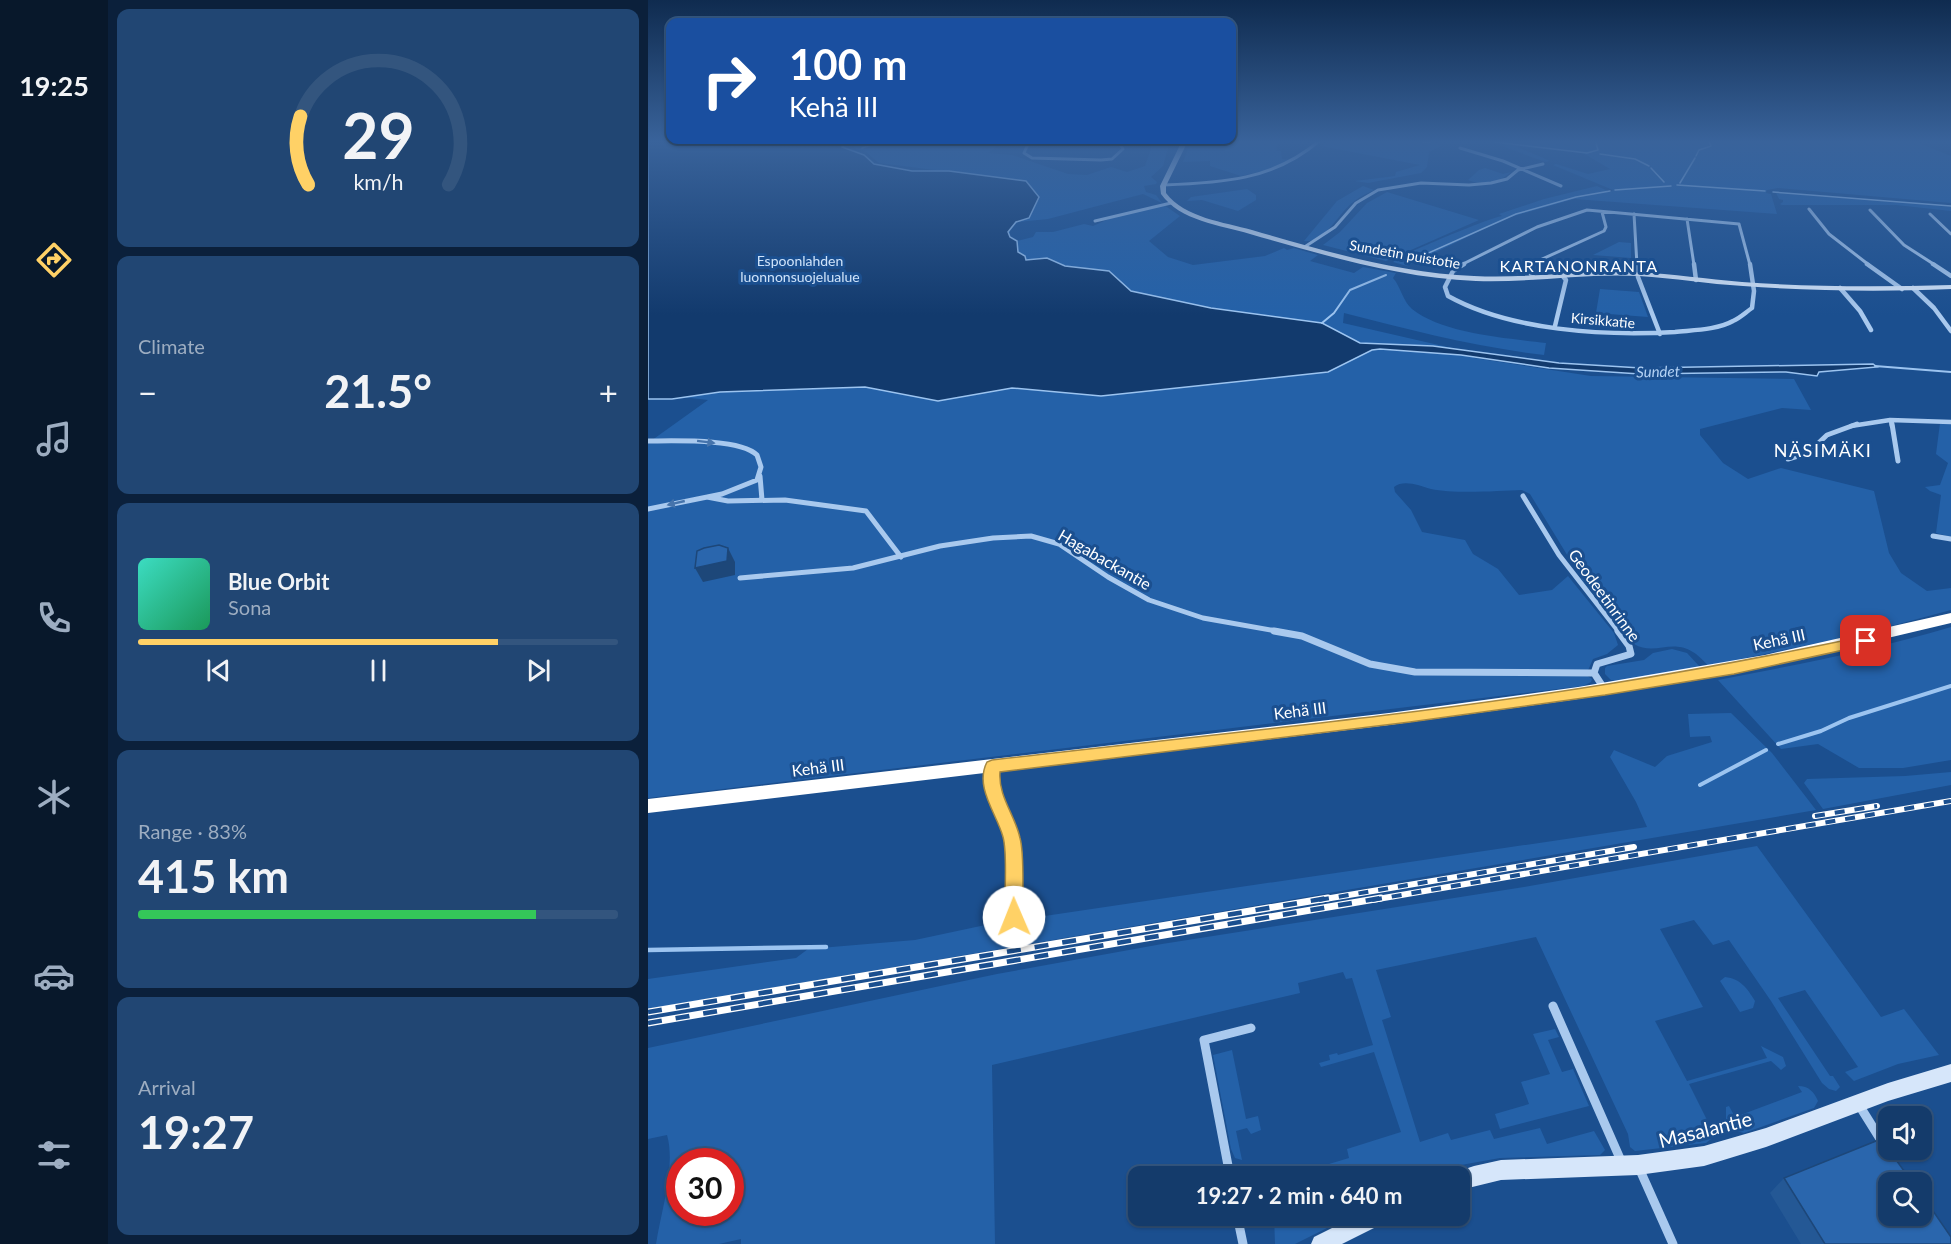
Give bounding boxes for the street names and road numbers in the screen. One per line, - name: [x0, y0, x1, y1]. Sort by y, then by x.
- street label: Sundetin puistotie: [1348, 236, 1462, 272]
- street label: Kirsikkatie: [1570, 309, 1636, 331]
- street label: Hagabackantie: [1055, 525, 1155, 593]
- street label: Geodeetinrinne: [1565, 545, 1645, 645]
- street label: Kehä III: [1751, 624, 1807, 654]
- street label: Kehä III: [1273, 697, 1327, 723]
- street label: Kehä III: [791, 754, 845, 780]
- street label: Masalantie: [1656, 1106, 1754, 1152]

